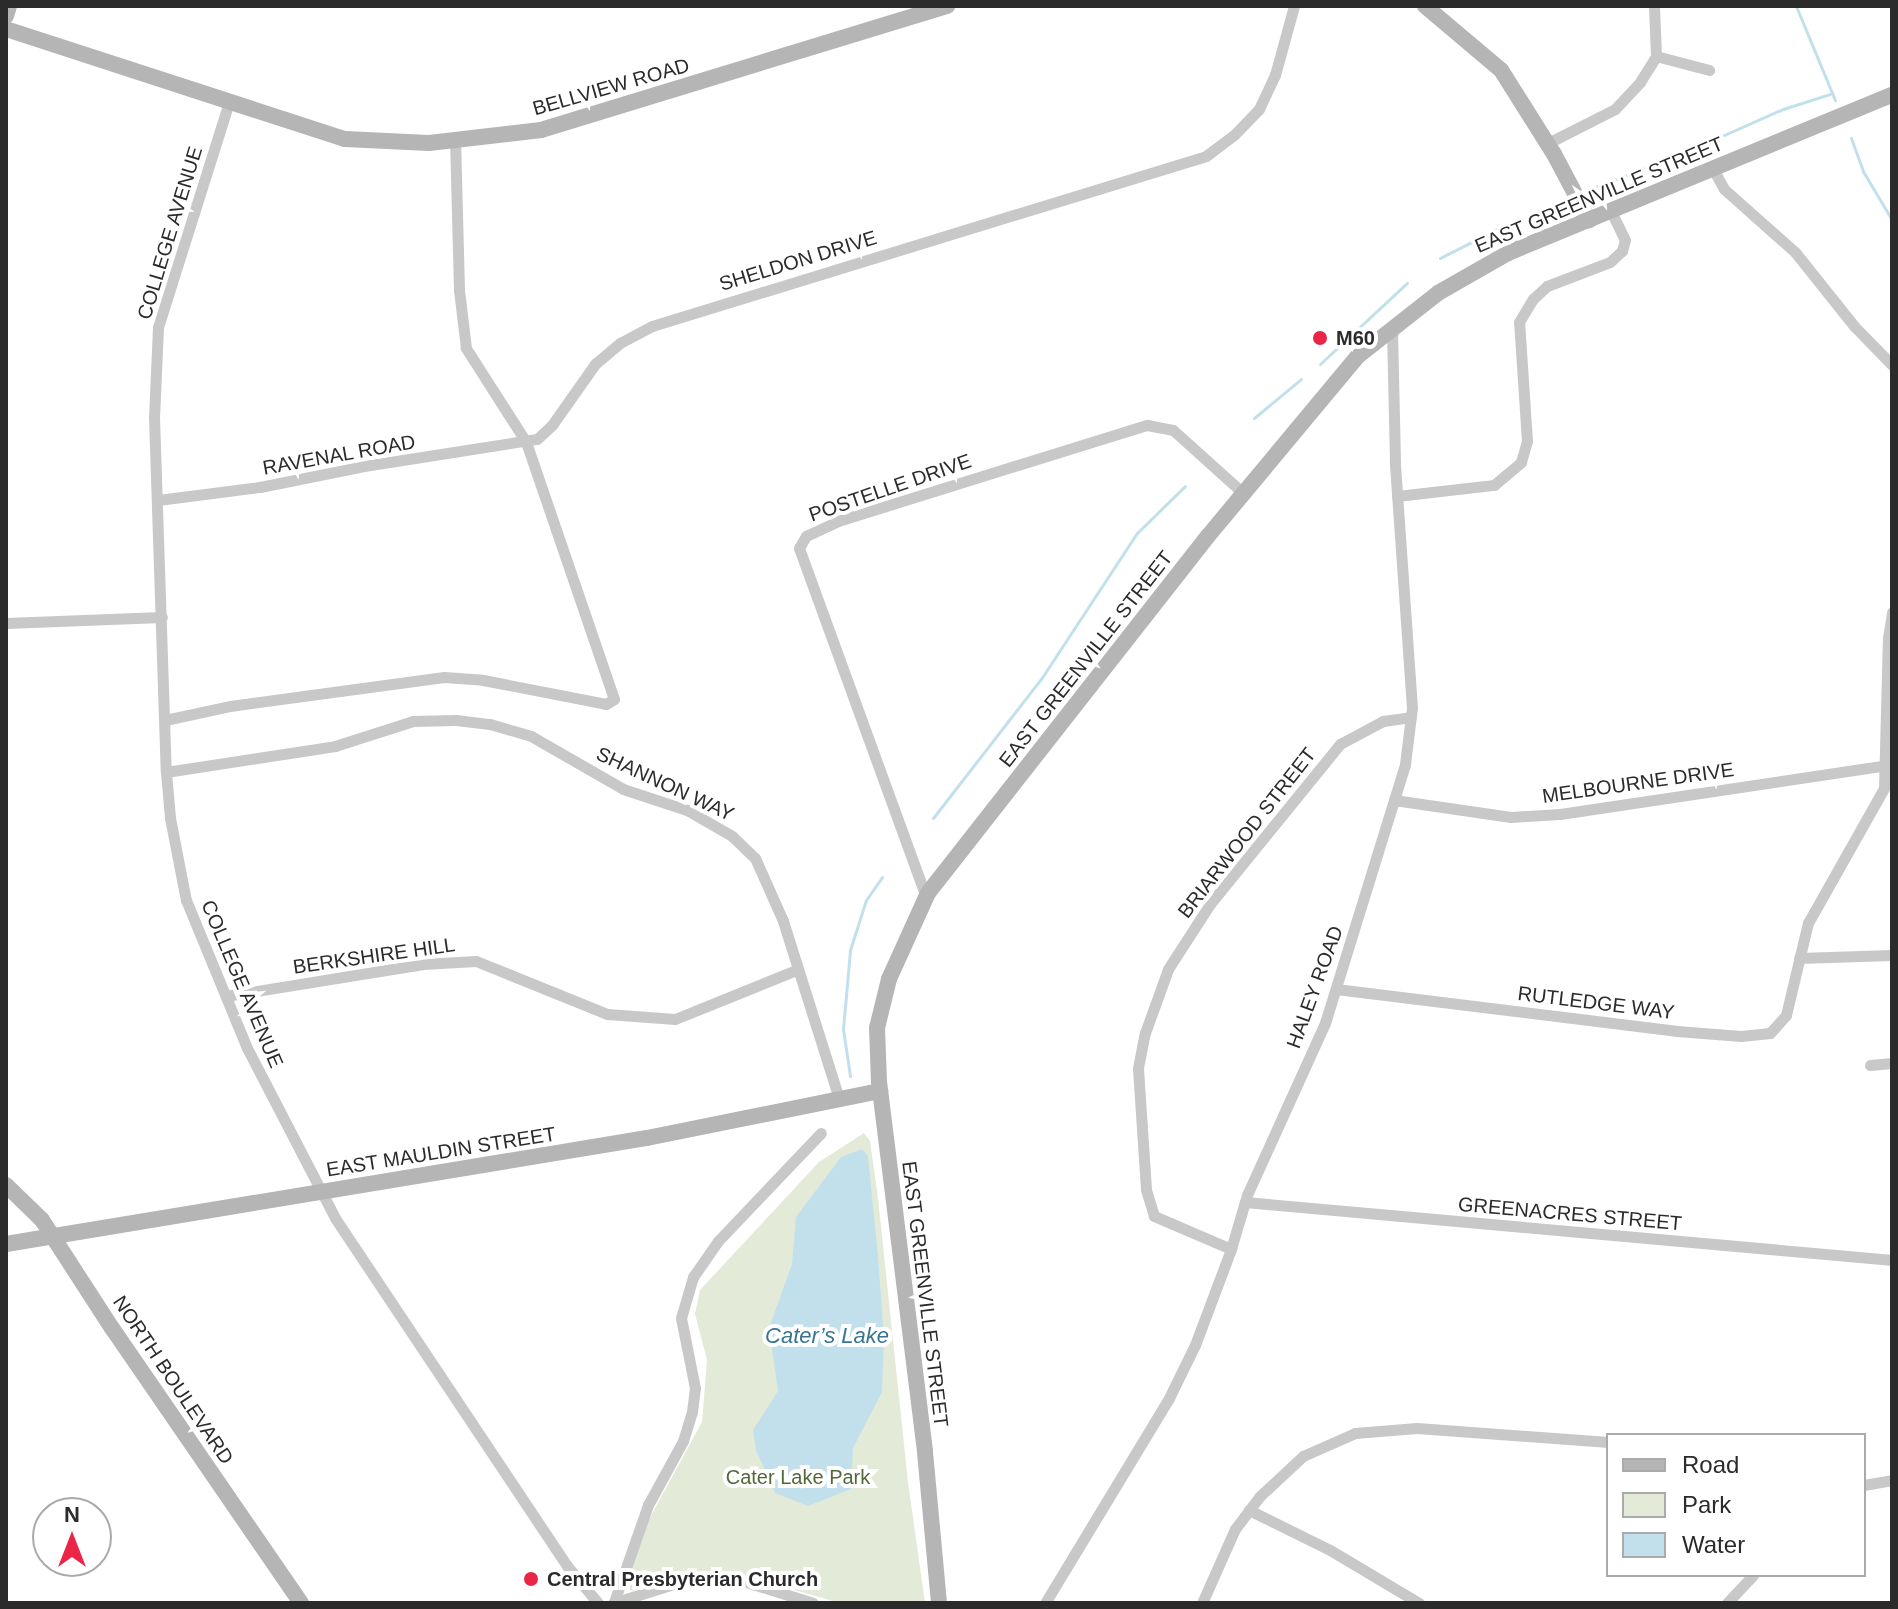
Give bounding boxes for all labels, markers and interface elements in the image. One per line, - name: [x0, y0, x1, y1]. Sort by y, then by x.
- street label: BELLVIEW ROAD: [530, 53, 692, 121]
- street label: EAST GREENVILLE STREET: [1471, 132, 1727, 258]
- street label: COLLEGE AVENUE: [132, 143, 208, 323]
- street label: SHELDON DRIVE: [716, 226, 880, 296]
- place label: M60: [1336, 326, 1375, 350]
- marker: M60: [1311, 329, 1329, 347]
- street label: RAVENAL ROAD: [260, 430, 418, 480]
- street label: POSTELLE DRIVE: [806, 449, 974, 527]
- street label: EAST GREENVILLE STREET: [994, 546, 1178, 772]
- street label: SHANNON WAY: [592, 742, 738, 826]
- street label: BRIARWOOD STREET: [1173, 743, 1321, 923]
- street label: MELBOURNE DRIVE: [1541, 758, 1735, 808]
- street label: COLLEGE AVENUE: [196, 896, 288, 1072]
- street label: HALEY ROAD: [1282, 922, 1348, 1052]
- street label: BERKSHIRE HILL: [291, 933, 457, 979]
- street label: RUTLEDGE WAY: [1516, 981, 1676, 1025]
- street label: EAST MAULDIN STREET: [324, 1122, 558, 1182]
- street label: EAST GREENVILLE STREET: [897, 1160, 953, 1428]
- street label: GREENACRES STREET: [1457, 1192, 1683, 1236]
- street label: NORTH BOULEVARD: [108, 1291, 238, 1469]
- water label: Cater’s Lake: [765, 1323, 889, 1349]
- legend: [1606, 1433, 1866, 1577]
- text: Road: [1682, 1451, 1739, 1478]
- park label: Cater Lake Park: [726, 1465, 870, 1489]
- text: Park: [1682, 1491, 1731, 1518]
- north arrow: [32, 1497, 112, 1577]
- text: N: [64, 1502, 80, 1527]
- text: Water: [1682, 1531, 1745, 1558]
- place label: Central Presbyterian Church: [547, 1567, 818, 1591]
- marker: Central Presbyterian Church: [522, 1570, 540, 1588]

